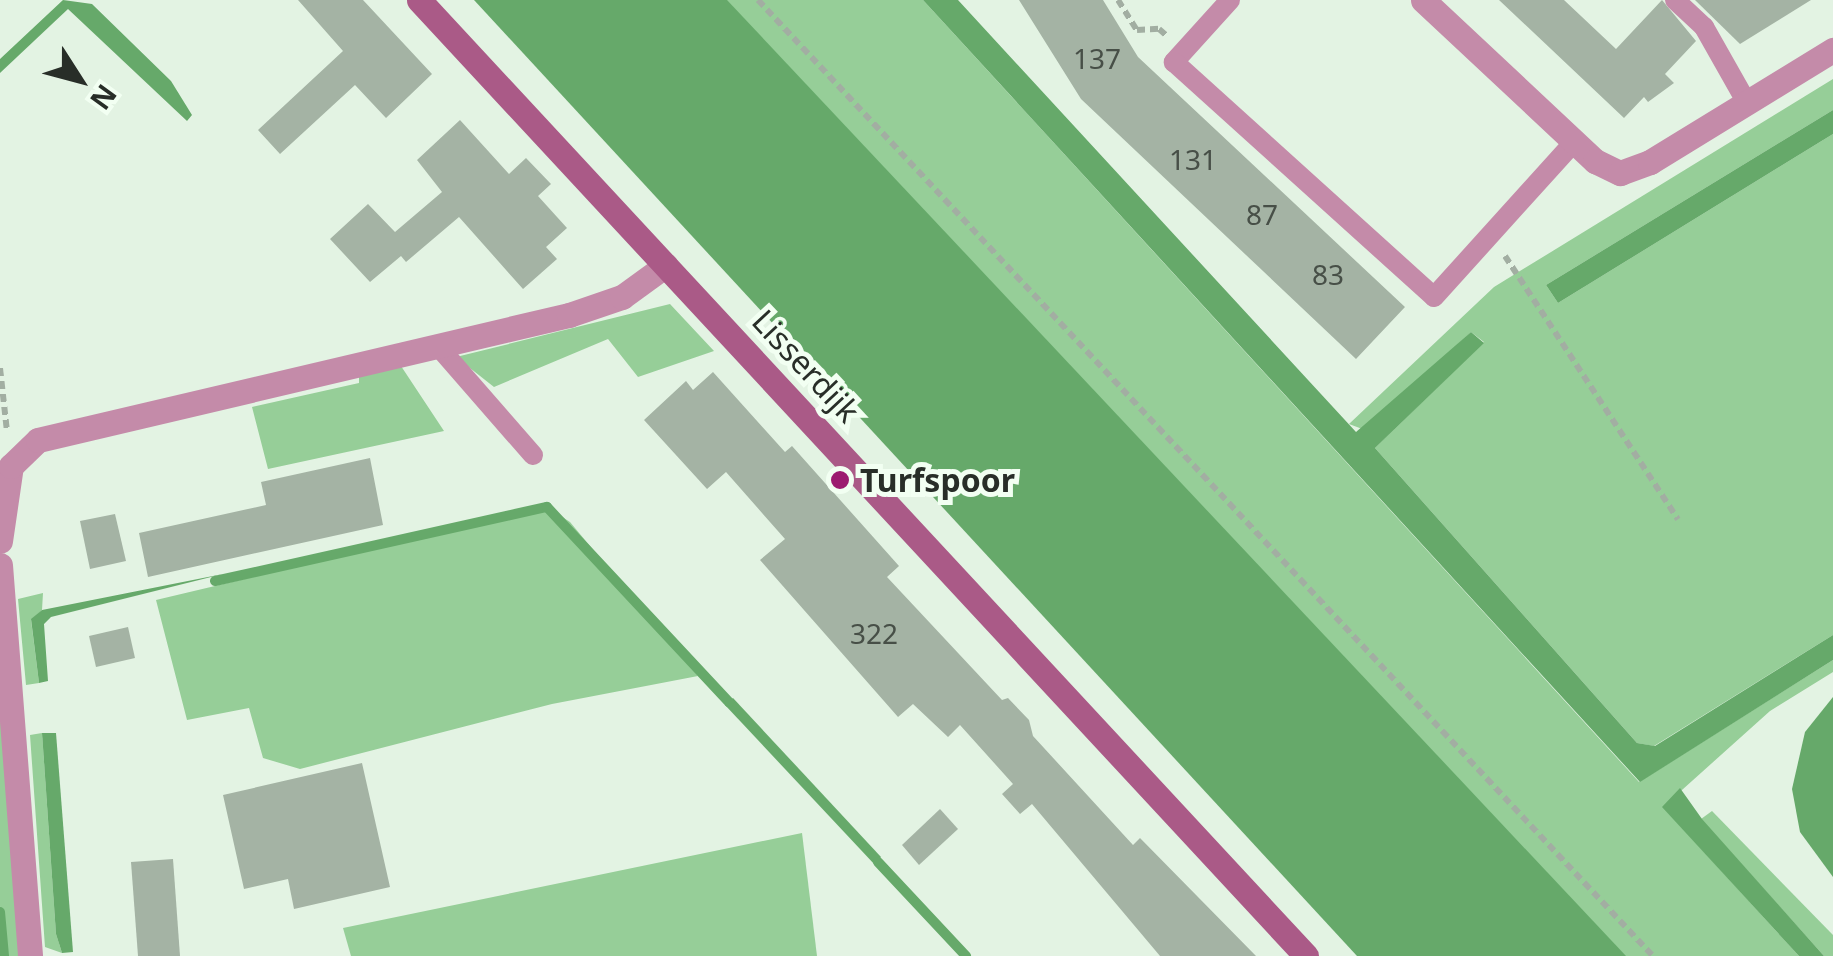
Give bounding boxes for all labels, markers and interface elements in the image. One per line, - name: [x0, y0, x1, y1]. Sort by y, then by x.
- north arrow: [30, 30, 130, 130]
- house number: 137: [1073, 41, 1121, 75]
- text: N: [82, 77, 126, 118]
- house number: 131: [1169, 142, 1217, 176]
- house number: 87: [1246, 197, 1278, 231]
- house number: 83: [1312, 257, 1344, 291]
- street label: Lisserdijk: [744, 302, 868, 430]
- place label: Turfspoor: [860, 461, 1015, 499]
- marker: Turfspoor: [829, 469, 851, 491]
- house number: 322: [850, 616, 898, 650]

